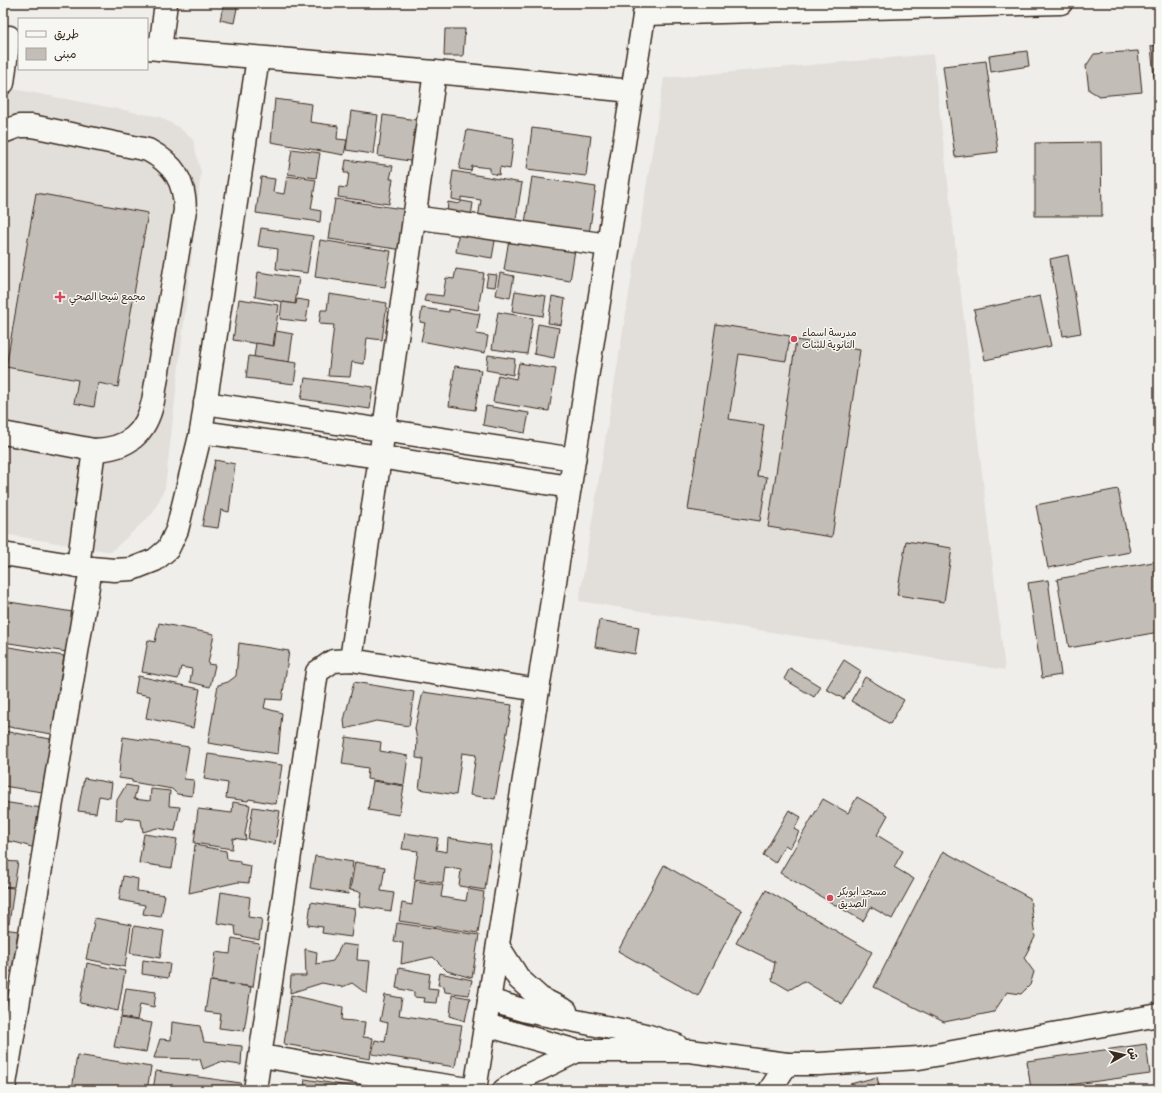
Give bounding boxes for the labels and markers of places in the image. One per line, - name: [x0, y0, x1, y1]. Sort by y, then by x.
- marker: مجمع شيحا الصحي: [54, 291, 66, 303]
- place label: مجمع شيحا الصحي: [69, 291, 146, 306]
- place label: مدرسة اسماء الثانوية للبنات: [802, 327, 857, 352]
- marker: مدرسة اسماء الثانوية للبنات: [789, 334, 799, 344]
- place label: مسجد ابوبكر الصديق: [837, 886, 887, 910]
- marker: مسجد ابوبكر الصديق: [825, 893, 835, 903]

